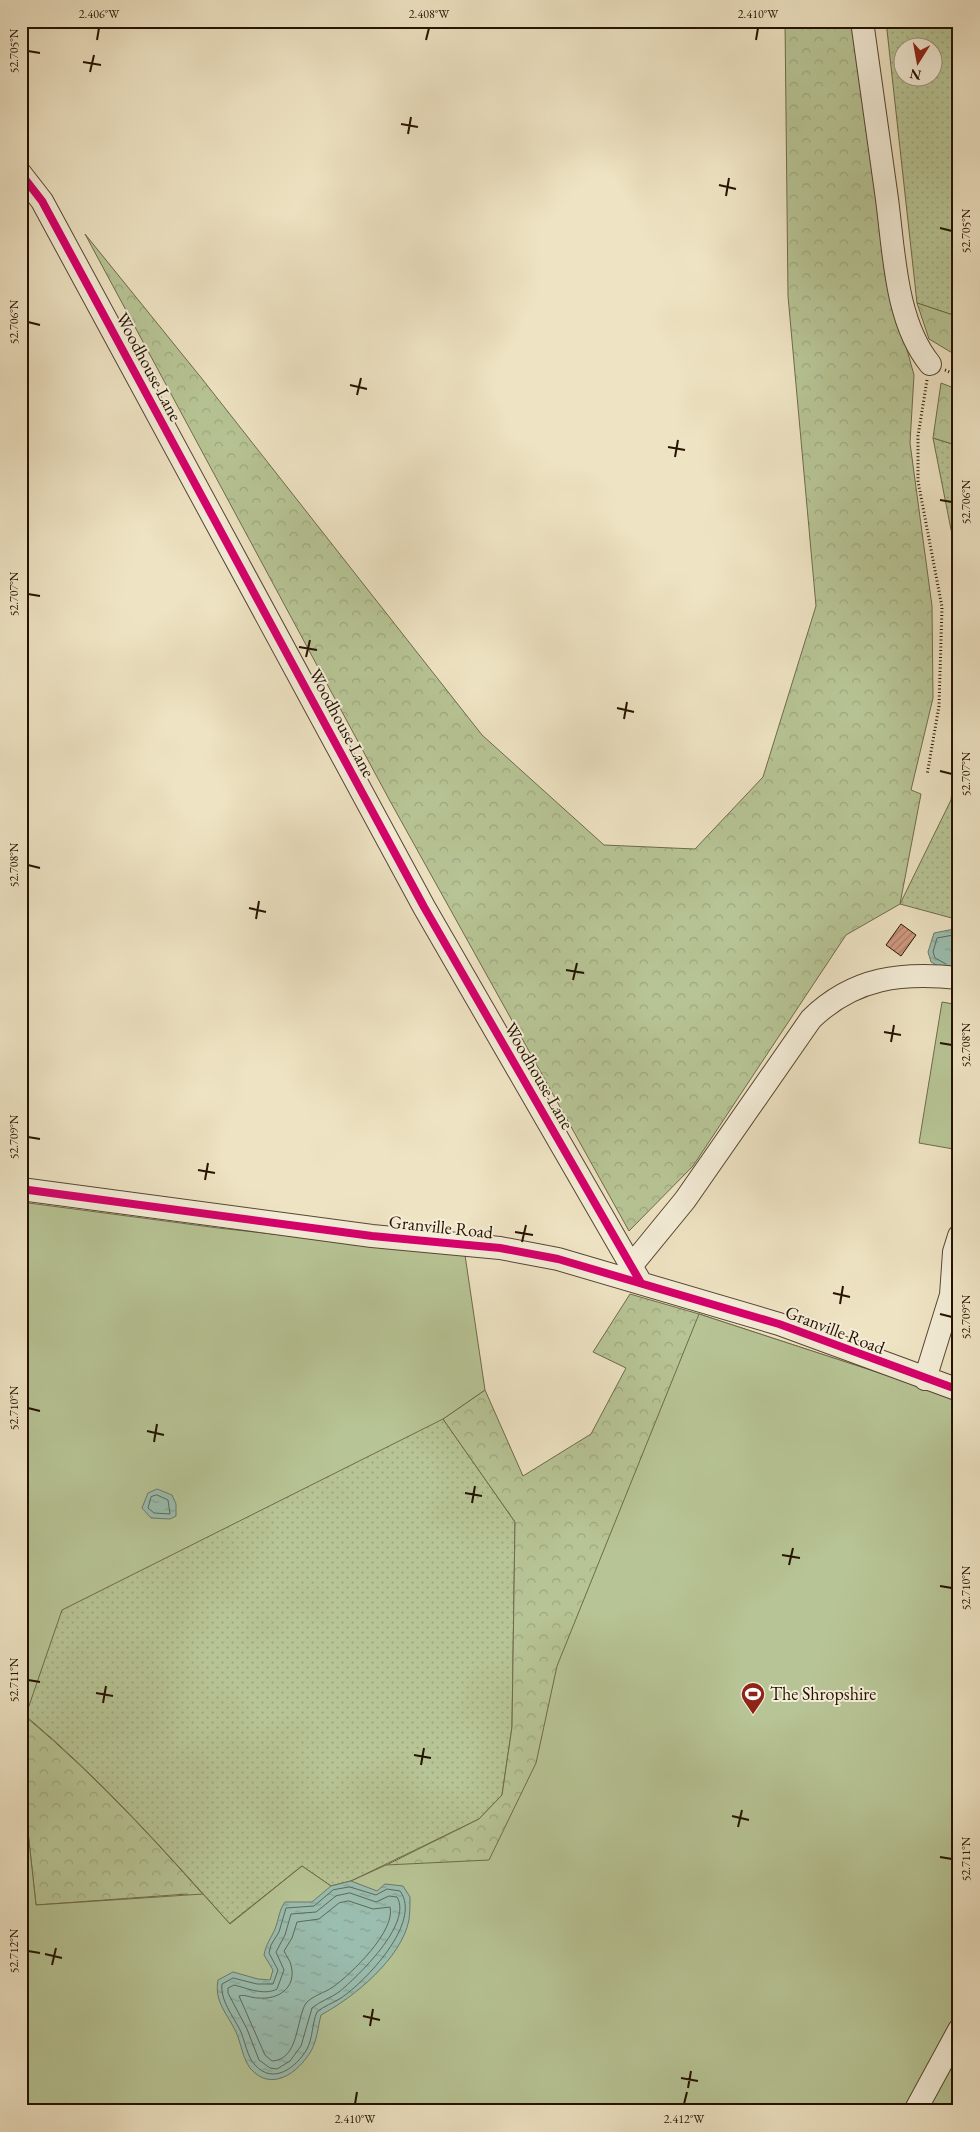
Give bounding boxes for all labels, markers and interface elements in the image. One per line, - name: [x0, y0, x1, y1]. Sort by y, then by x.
- text: 2.406°W: [79, 6, 120, 22]
- text: 2.408°W: [409, 6, 450, 22]
- text: 2.410°W: [738, 6, 779, 22]
- text: 52.705°N: [6, 28, 22, 73]
- north arrow: [892, 38, 942, 88]
- text: N: [908, 65, 923, 85]
- text: 52.705°N: [958, 208, 974, 253]
- text: 52.706°N: [6, 299, 22, 344]
- street label: Woodhouse Lane: [111, 308, 188, 425]
- text: 52.706°N: [958, 479, 974, 524]
- text: 52.707°N: [6, 571, 22, 616]
- street label: Woodhouse Lane: [304, 664, 381, 781]
- text: 52.707°N: [958, 751, 974, 796]
- text: 52.708°N: [6, 842, 22, 887]
- street label: Woodhouse Lane: [499, 1018, 579, 1133]
- text: 52.708°N: [958, 1022, 974, 1067]
- text: 52.709°N: [6, 1114, 22, 1159]
- street label: Granville Road: [388, 1210, 495, 1243]
- text: 52.709°N: [958, 1294, 974, 1339]
- street label: Granville Road: [782, 1300, 889, 1359]
- text: 52.710°N: [6, 1385, 22, 1430]
- text: 52.710°N: [958, 1565, 974, 1610]
- text: 52.711°N: [6, 1657, 22, 1702]
- sports icon: The Shropshire: [740, 1681, 766, 1715]
- place label: The Shropshire: [770, 1682, 876, 1705]
- text: 52.711°N: [958, 1836, 974, 1881]
- text: 52.712°N: [6, 1928, 22, 1973]
- text: 2.410°W: [335, 2111, 376, 2127]
- text: 2.412°W: [664, 2111, 705, 2127]

